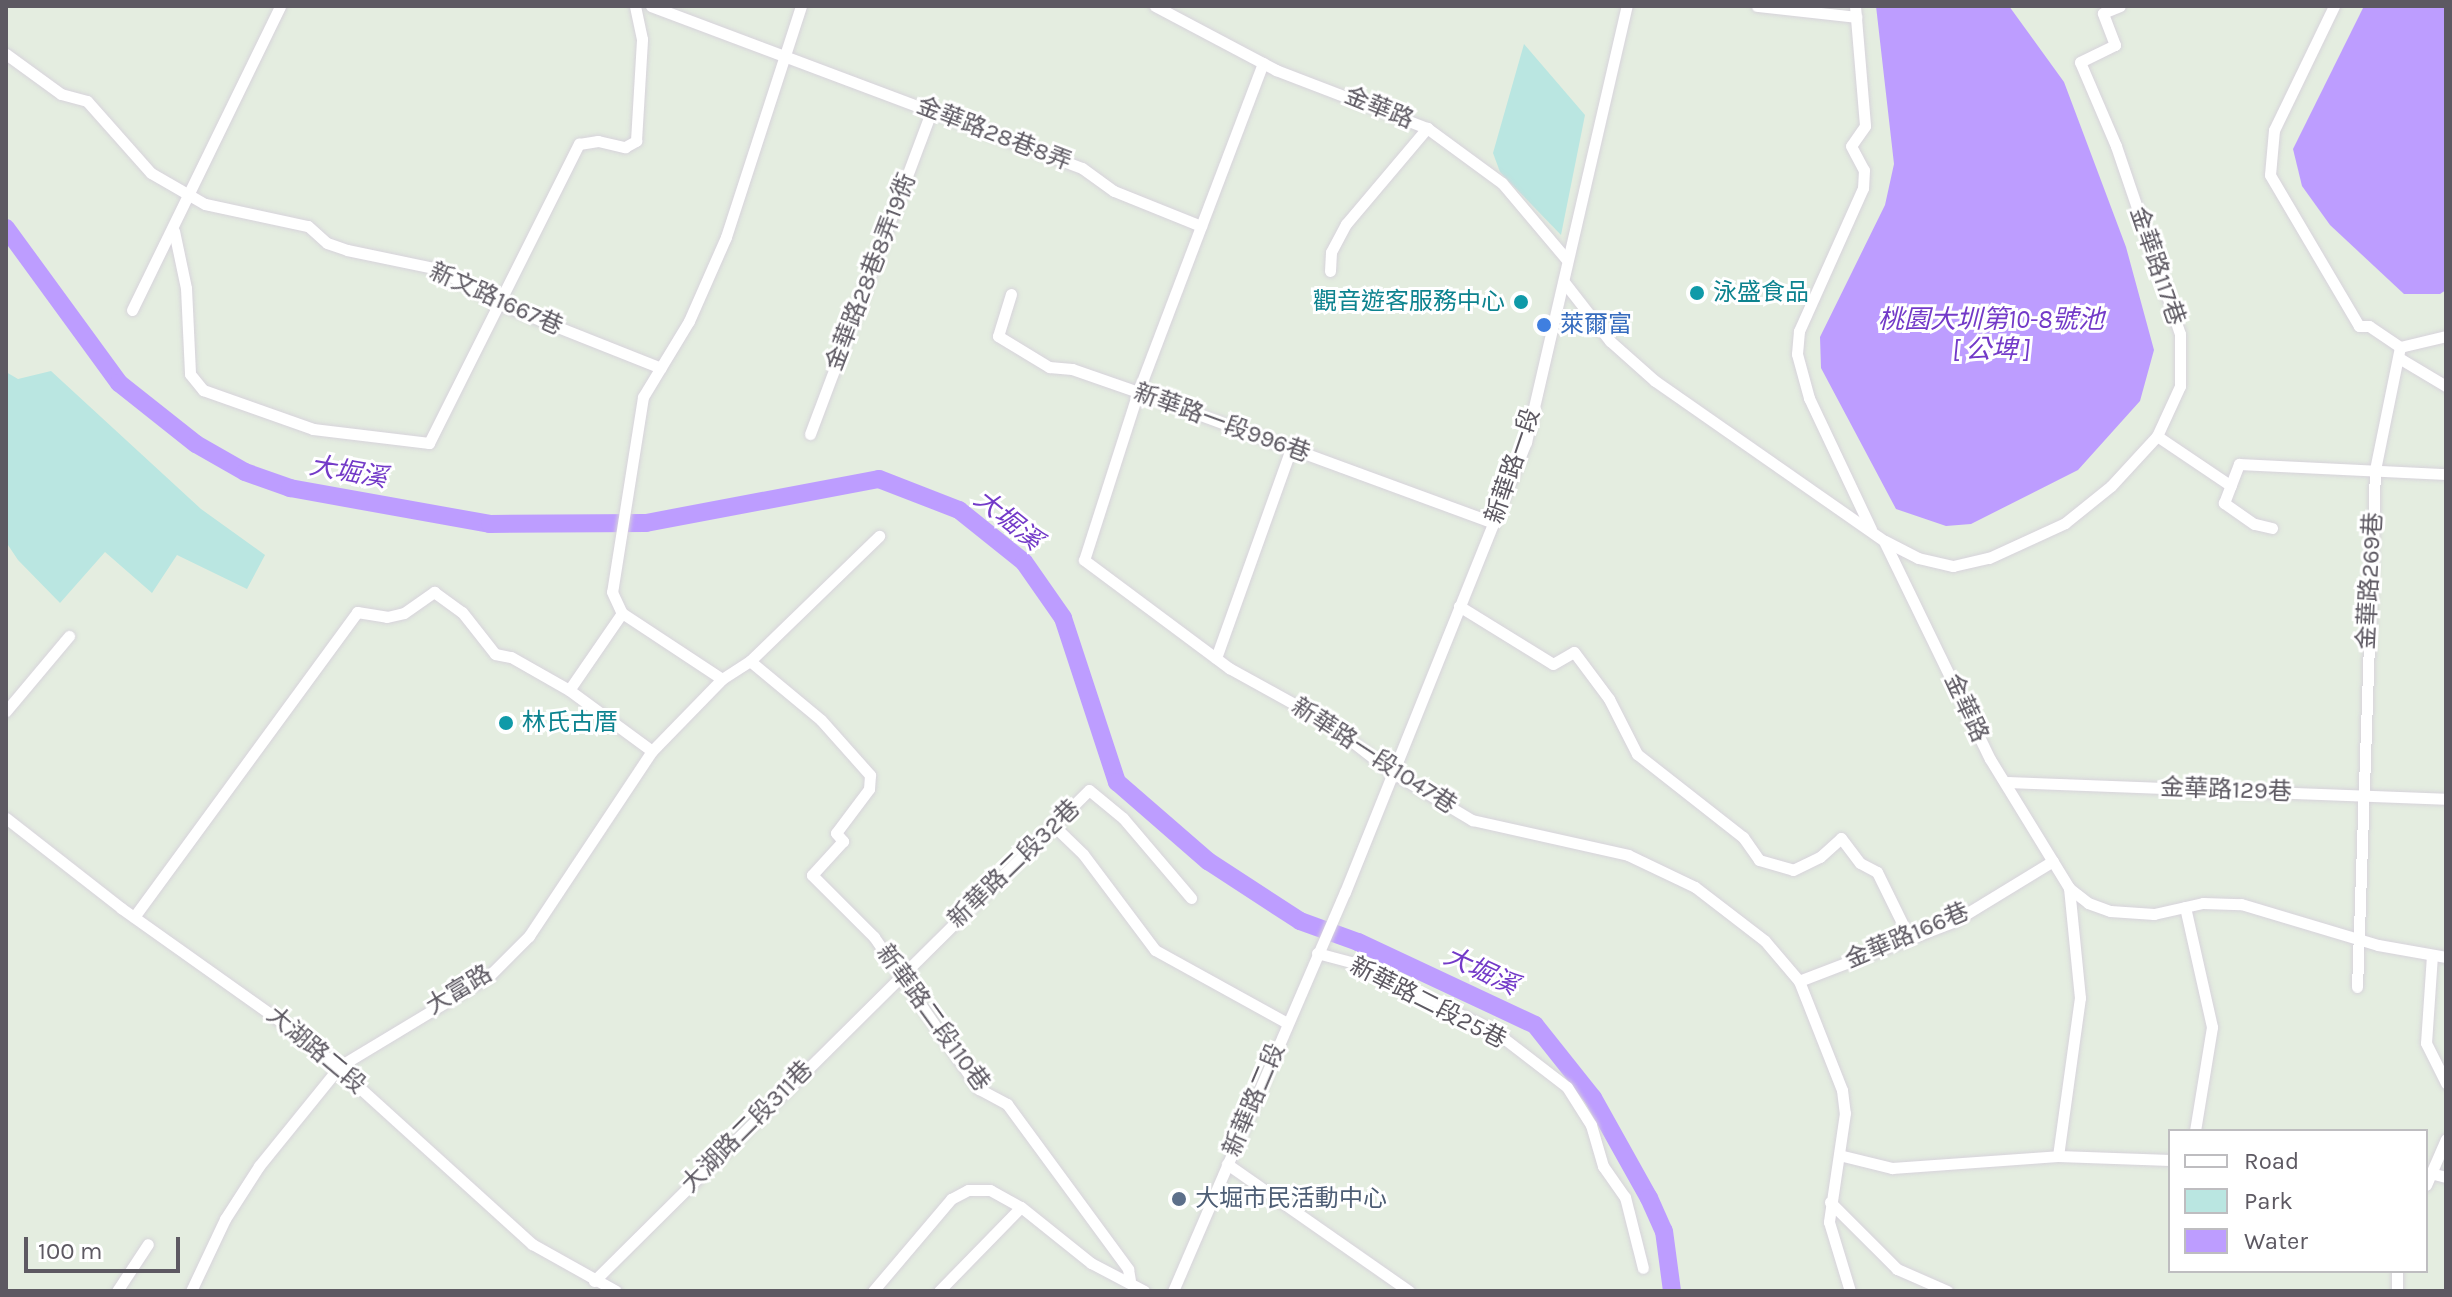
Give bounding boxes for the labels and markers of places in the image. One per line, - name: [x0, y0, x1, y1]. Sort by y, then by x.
- place label: 泳盛食品: [1713, 279, 1809, 307]
- marker: 泳盛食品: [1688, 284, 1706, 302]
- place label: 觀音遊客服務中心: [1313, 288, 1505, 316]
- marker: 觀音遊客服務中心: [1512, 293, 1530, 311]
- place label: 萊爾富: [1560, 311, 1632, 339]
- marker: 萊爾富: [1535, 316, 1553, 334]
- place label: 林氏古厝: [522, 709, 618, 737]
- marker: 林氏古厝: [497, 714, 515, 732]
- place label: 大堀市民活動中心: [1195, 1185, 1387, 1213]
- marker: 大堀市民活動中心: [1170, 1190, 1188, 1208]

